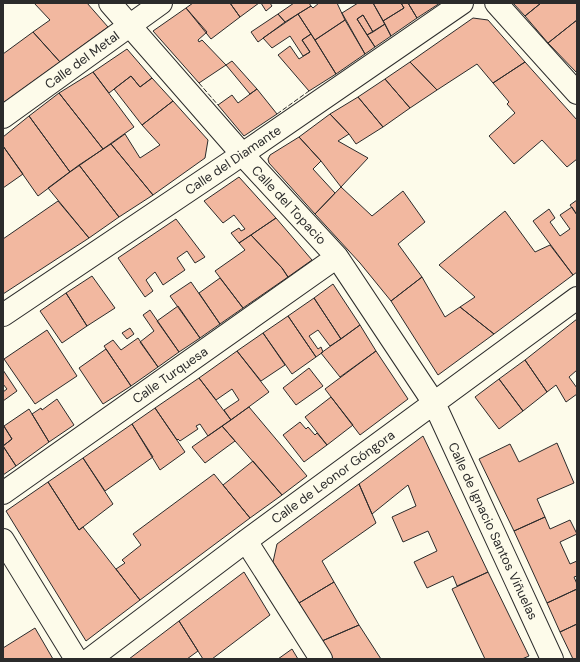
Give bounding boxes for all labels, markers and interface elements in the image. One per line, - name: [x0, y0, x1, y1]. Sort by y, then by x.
- street label: Calle del Metal: [41, 27, 123, 93]
- street label: Calle del Diamante: [182, 122, 284, 198]
- street label: Calle del Topacio: [248, 162, 330, 248]
- street label: Calle Turquesa: [129, 343, 211, 407]
- street label: Calle de Leonor Góngora: [268, 426, 398, 528]
- street label: Calle de Ignacio Santos Viñuelas: [444, 440, 542, 622]

